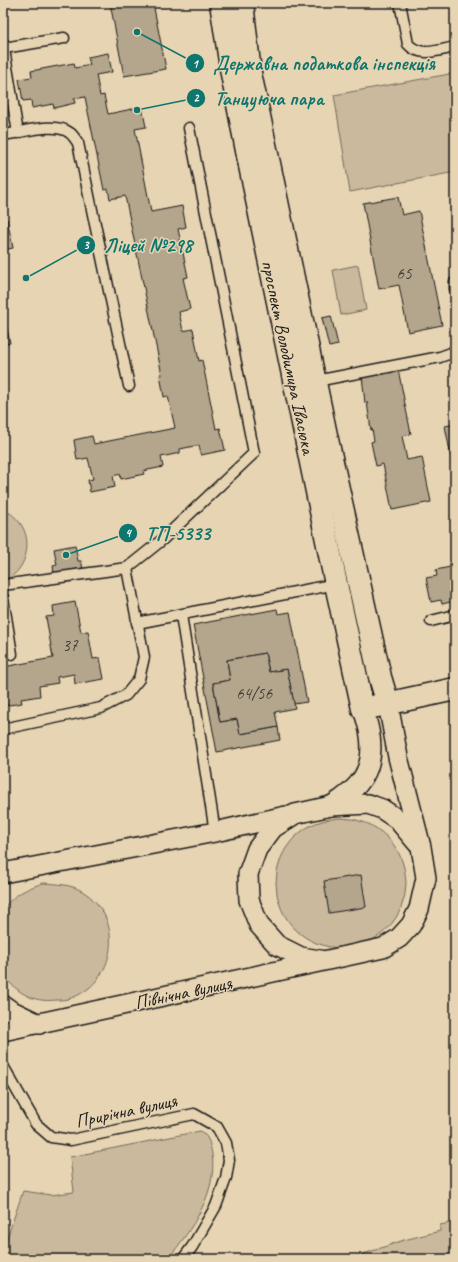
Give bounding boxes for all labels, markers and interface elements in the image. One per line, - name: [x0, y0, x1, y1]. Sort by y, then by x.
- callout: Державна податкова інспекція: [185, 47, 443, 79]
- text: Державна податкова інспекція: [213, 51, 436, 76]
- text: 1: [192, 56, 199, 72]
- callout: Танцуюча пара: [186, 82, 331, 114]
- text: Танцуюча пара: [214, 86, 326, 112]
- text: 2: [193, 90, 200, 106]
- callout: Ліцей №298: [76, 229, 200, 261]
- text: Ліцей №298: [104, 233, 195, 258]
- text: 3: [83, 237, 90, 253]
- street label: проспект Володимира Івасюка: [256, 258, 321, 459]
- house number: 65: [396, 263, 413, 284]
- callout: ТП-5333: [118, 517, 219, 549]
- text: ТП-5333: [146, 521, 212, 546]
- text: 4: [125, 525, 132, 541]
- house number: 37: [62, 635, 79, 656]
- house number: 64/56: [236, 683, 273, 704]
- street label: Північна вулиця: [132, 971, 235, 1015]
- street label: Прирічна вулиця: [73, 1088, 180, 1133]

